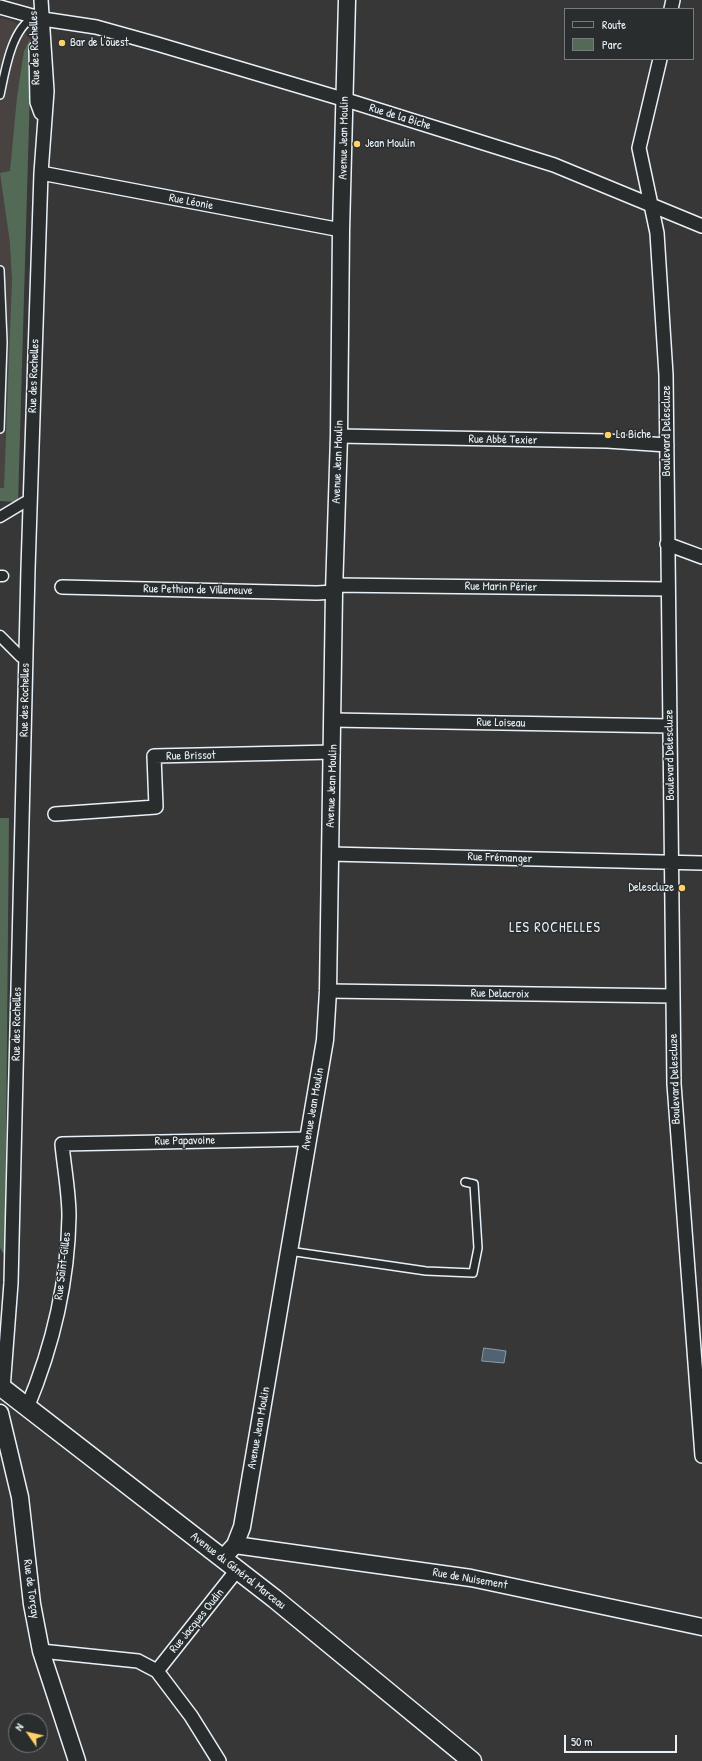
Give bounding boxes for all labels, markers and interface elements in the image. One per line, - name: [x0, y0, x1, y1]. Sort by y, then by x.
- legend: [564, 8, 694, 60]
- street label: Rue des Rochelles: [27, 11, 43, 85]
- text: Route: [602, 16, 626, 33]
- place label: Bar de l'ouest: [70, 36, 129, 50]
- text: Parc: [602, 36, 622, 53]
- marker: Bar de l'ouest: [57, 38, 67, 48]
- street label: Avenue Jean Moulin: [336, 96, 352, 180]
- street label: Rue de la Biche: [367, 101, 433, 133]
- place label: Jean Moulin: [365, 137, 415, 151]
- marker: Jean Moulin: [352, 139, 362, 149]
- street label: Rue Léonie: [168, 191, 214, 213]
- street label: Rue des Rochelles: [26, 339, 42, 413]
- street label: Boulevard Delescluze: [660, 386, 674, 476]
- street label: Avenue Jean Moulin: [329, 420, 347, 504]
- place label: La Biche: [616, 428, 651, 442]
- marker: La Biche: [603, 430, 613, 440]
- street label: Rue Abbé Texier: [468, 432, 538, 448]
- street label: Rue Marin Périer: [465, 579, 537, 595]
- street label: Rue Pethion de Villeneuve: [143, 582, 253, 598]
- street label: Rue des Rochelles: [17, 663, 33, 737]
- street label: Boulevard Delescluze: [662, 709, 678, 801]
- street label: Rue Loiseau: [477, 715, 525, 731]
- street label: Avenue Jean Moulin: [323, 744, 341, 828]
- street label: Rue Brissot: [166, 748, 216, 764]
- street label: Rue Frémanger: [467, 850, 533, 866]
- place label: Delescluze: [628, 881, 674, 895]
- marker: Delescluze: [677, 883, 687, 893]
- district label: LES ROCHELLES: [509, 920, 601, 936]
- street label: Rue Delacroix: [471, 986, 529, 1002]
- street label: Rue des Rochelles: [9, 987, 25, 1061]
- street label: Boulevard Delescluze: [666, 1033, 684, 1125]
- street label: Avenue Jean Moulin: [299, 1067, 327, 1151]
- street label: Rue Papavoine: [155, 1133, 215, 1149]
- street label: Rue Saint-Gilles: [52, 1231, 74, 1301]
- street label: Avenue Jean Moulin: [245, 1386, 273, 1470]
- street label: Avenue du Général Marceau: [188, 1529, 288, 1613]
- street label: Rue de Torçay: [20, 1559, 42, 1619]
- street label: Rue de Nuisement: [431, 1565, 509, 1593]
- street label: Rue Jacques Oudin: [167, 1586, 227, 1656]
- north arrow: [8, 1713, 48, 1753]
- text: N: [11, 1721, 26, 1733]
- scale bar: [566, 1727, 679, 1753]
- text: 50 m: [571, 1733, 592, 1750]

